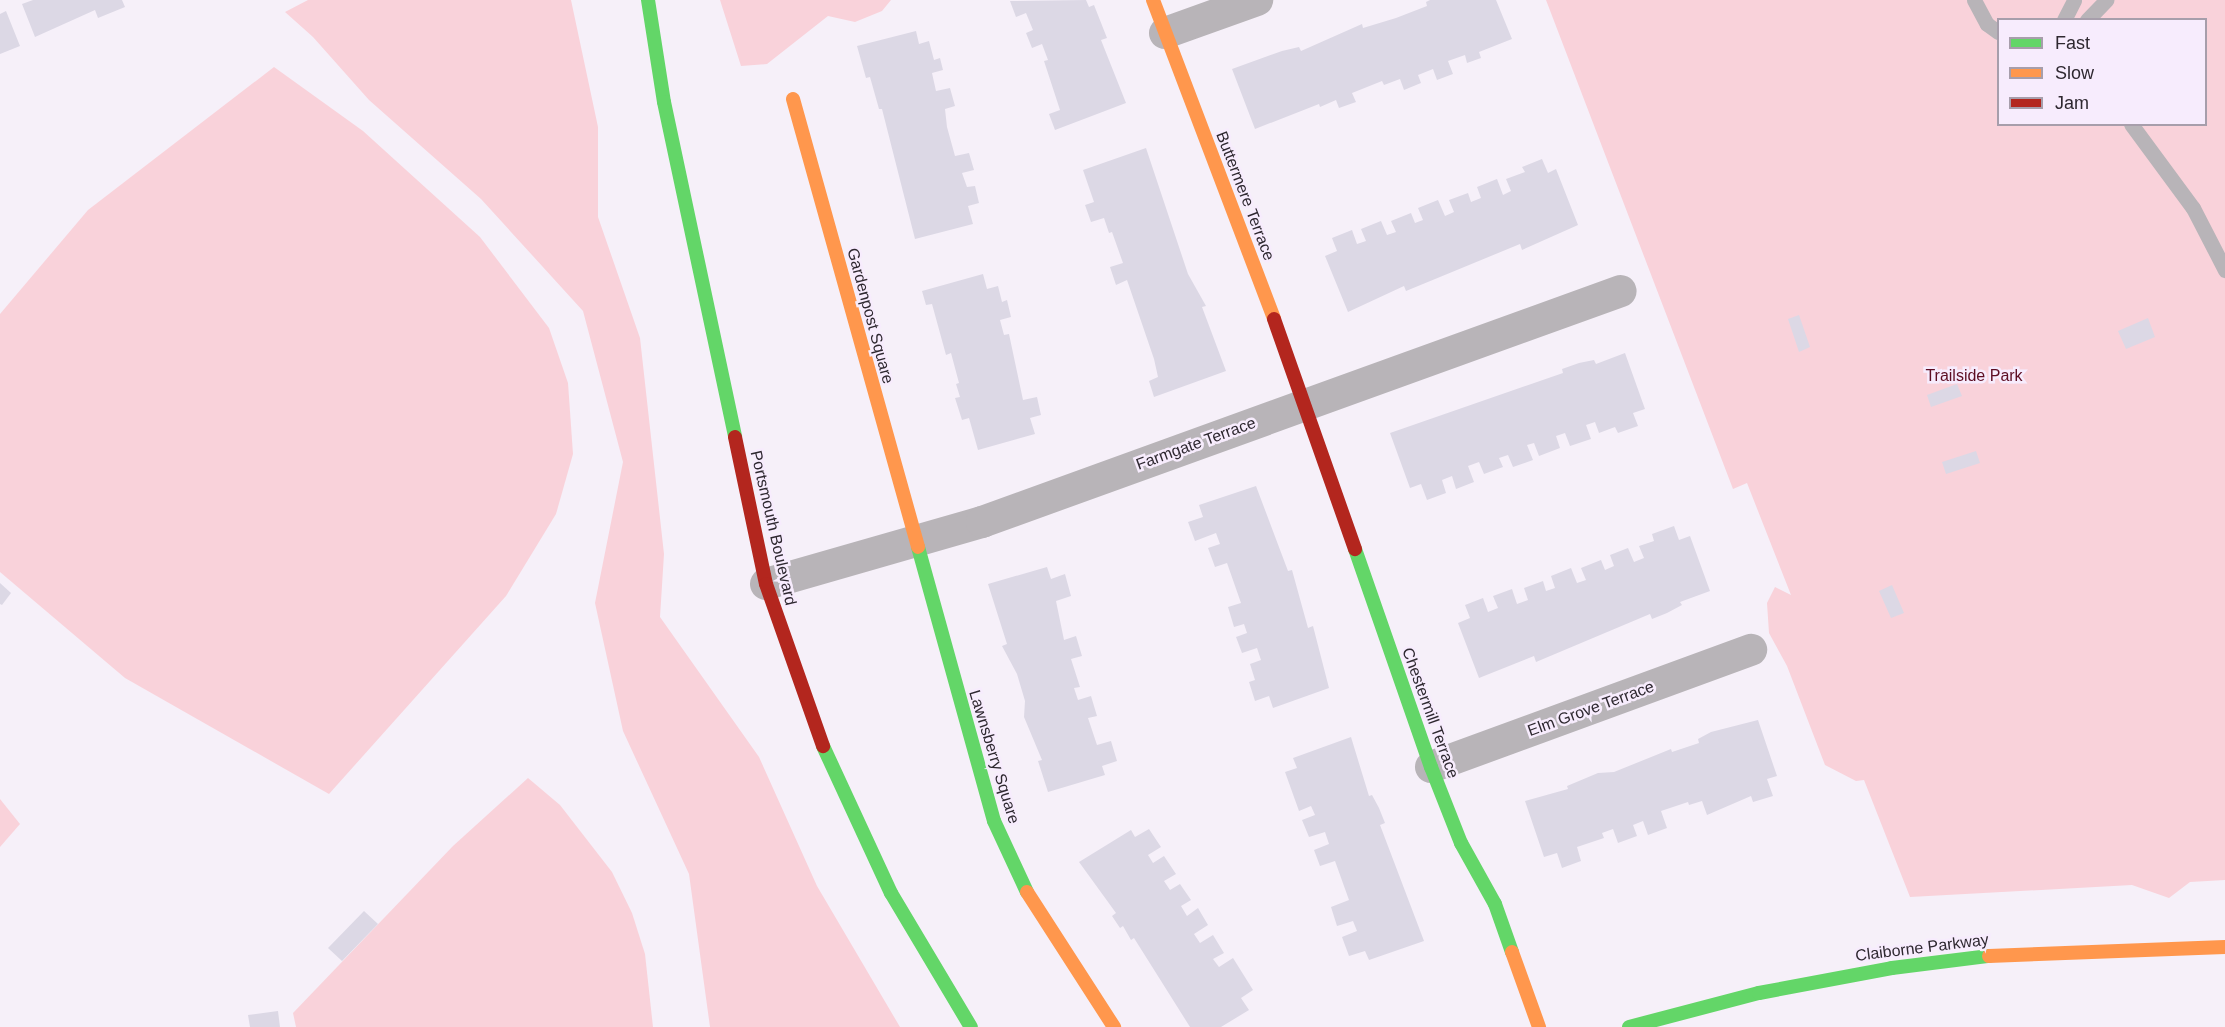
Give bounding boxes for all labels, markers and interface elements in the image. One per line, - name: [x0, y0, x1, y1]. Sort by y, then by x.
- legend: [1997, 18, 2207, 126]
- text: Fast: [2055, 33, 2090, 53]
- text: Slow: [2055, 63, 2094, 83]
- text: Jam: [2055, 93, 2089, 113]
- street label: Buttermere Terrace: [1212, 129, 1278, 263]
- street label: Gardenpost Square: [843, 246, 897, 386]
- park label: Trailside Park: [1925, 366, 2023, 386]
- street label: Farmgate Terrace: [1133, 413, 1259, 475]
- street label: Portsmouth Boulevard: [746, 449, 800, 607]
- street label: Chestermill Terrace: [1397, 645, 1463, 781]
- street label: Elm Grove Terrace: [1525, 677, 1657, 741]
- street label: Lawnsberry Square: [965, 688, 1023, 826]
- street label: Claiborne Parkway: [1854, 930, 1990, 966]

